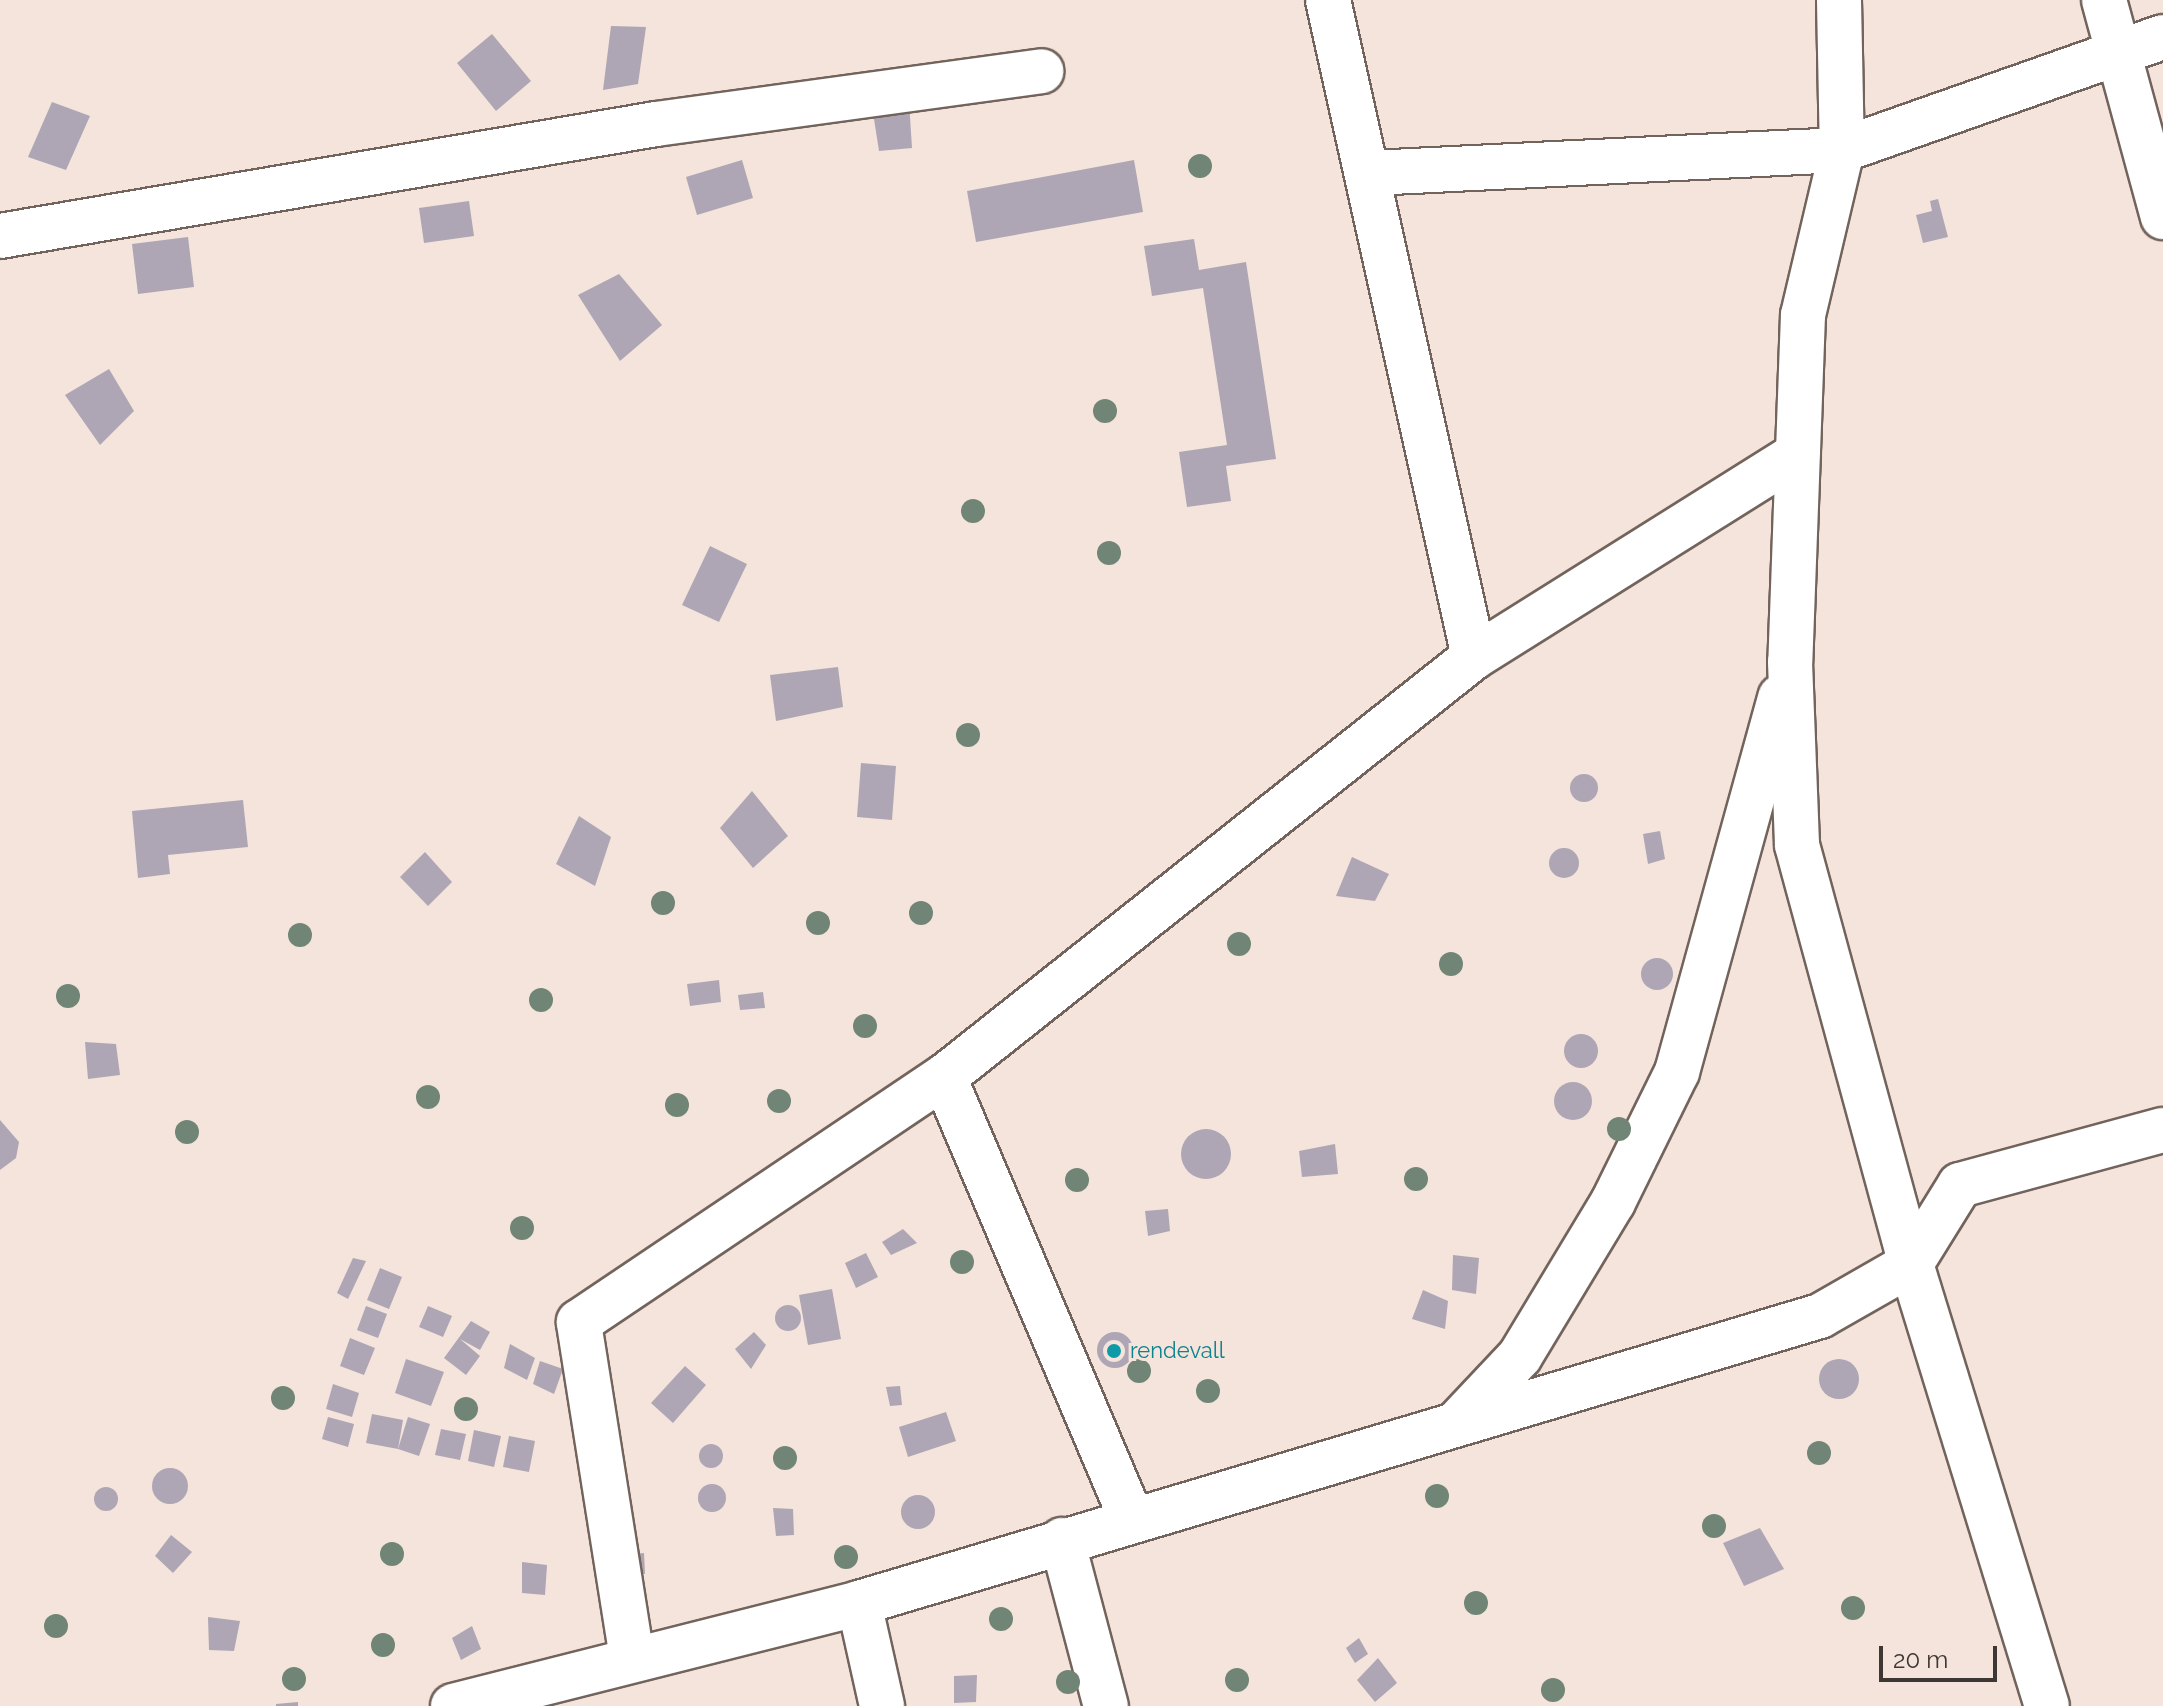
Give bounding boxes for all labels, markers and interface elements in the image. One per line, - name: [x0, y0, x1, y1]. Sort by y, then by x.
- place label: rendevall: [1130, 1338, 1225, 1364]
- marker: rendevall: [1105, 1342, 1123, 1360]
- scale bar: [1883, 1630, 2001, 1680]
- text: 20 m: [1893, 1645, 1948, 1674]

